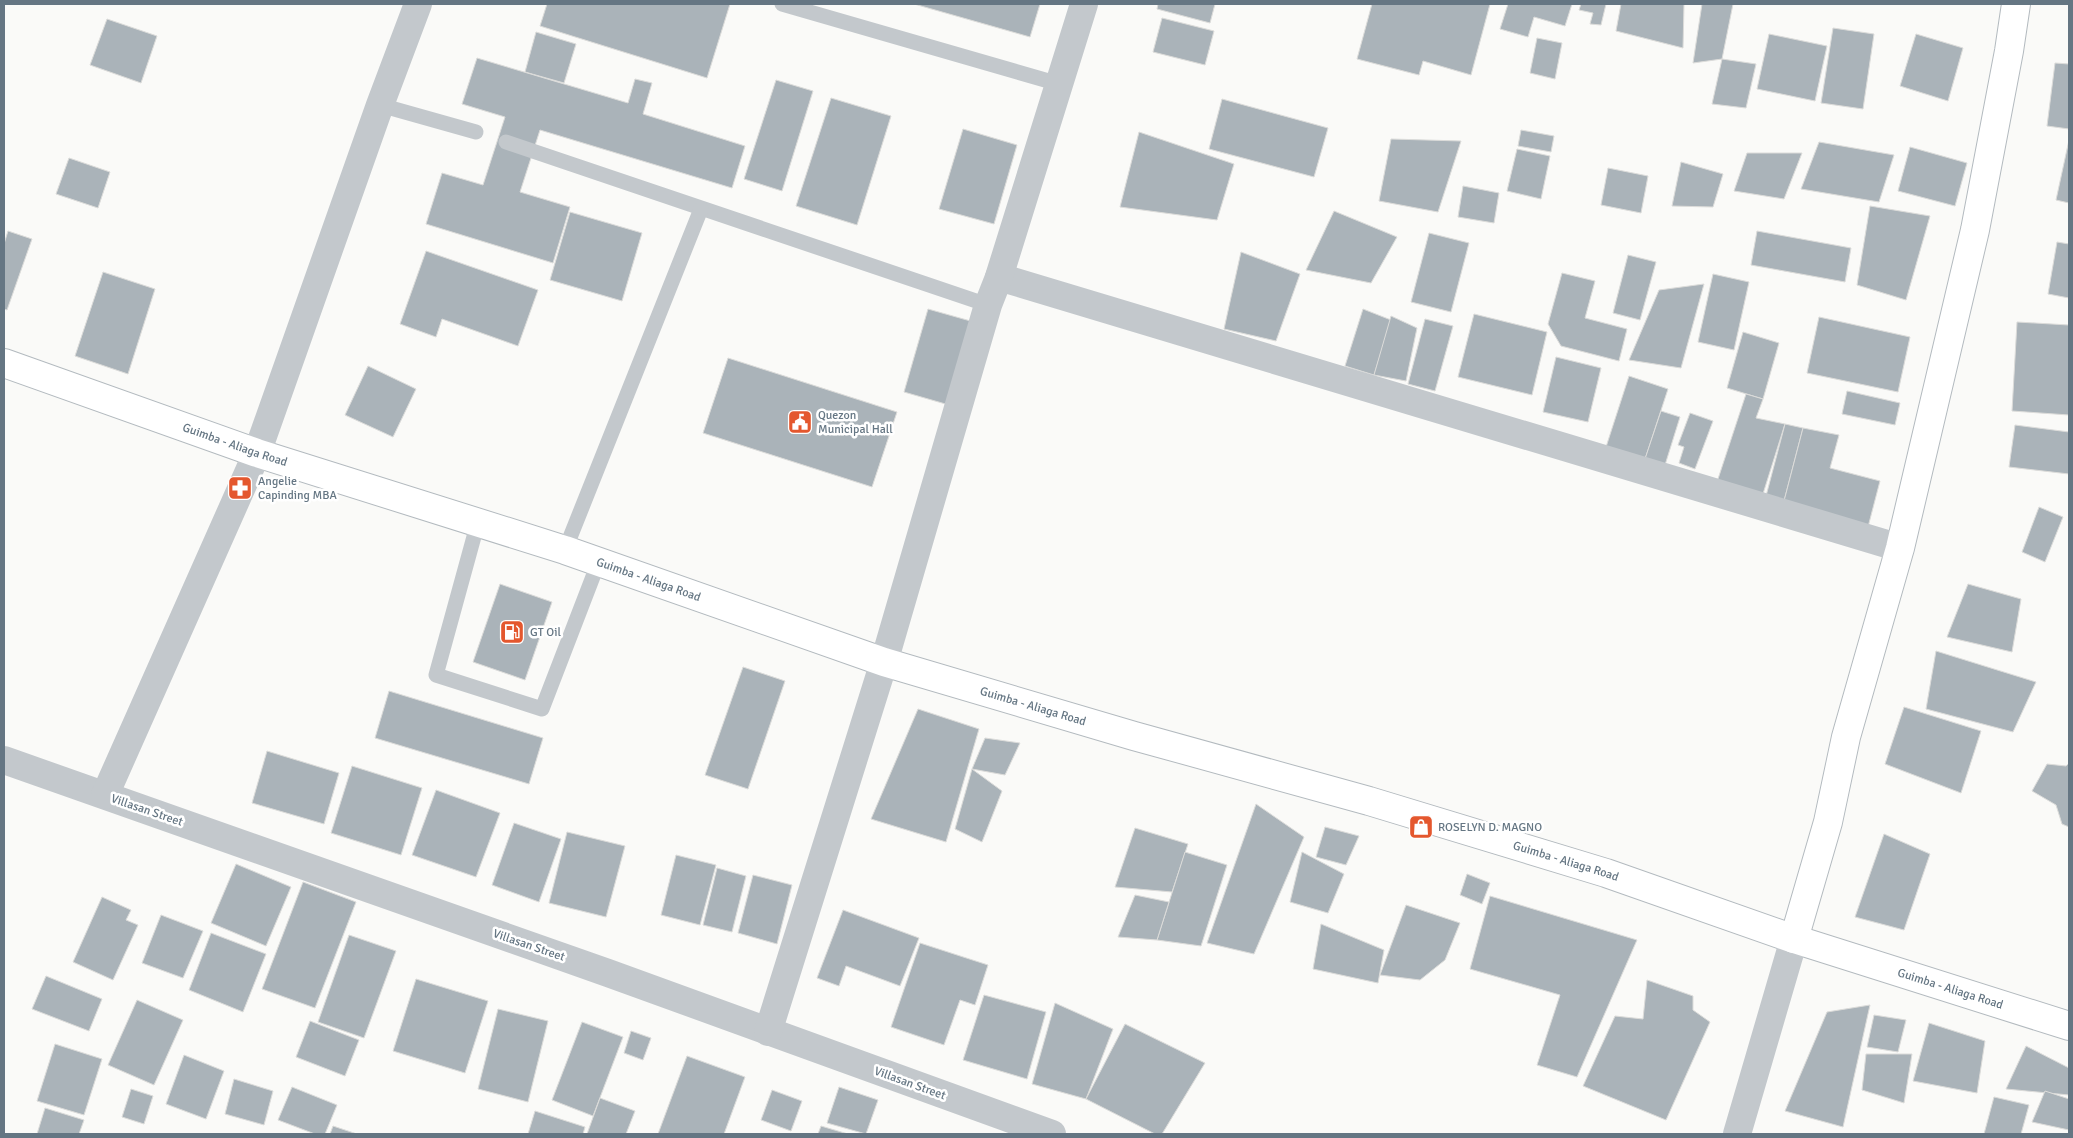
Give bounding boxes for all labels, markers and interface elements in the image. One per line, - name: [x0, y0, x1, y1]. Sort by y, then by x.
- place label: Quezon Municipal Hall: [818, 408, 893, 437]
- public building icon: Quezon Municipal Hall: [787, 409, 813, 435]
- street label: Guimba - Aliaga Road: [180, 420, 289, 470]
- place label: Angelie Capinding MBA: [258, 474, 337, 503]
- pharmacy icon: Angelie Capinding MBA: [227, 475, 253, 501]
- street label: Guimba - Aliaga Road: [594, 555, 703, 605]
- fuel station icon: GT Oil: [499, 619, 525, 645]
- place label: GT Oil: [530, 625, 561, 640]
- street label: Guimba - Aliaga Road: [978, 684, 1088, 729]
- street label: Villasan Street: [109, 791, 185, 830]
- shop icon: ROSELYN D. MAGNO: [1408, 814, 1434, 840]
- place label: ROSELYN D. MAGNO: [1438, 820, 1542, 835]
- street label: Guimba - Aliaga Road: [1511, 838, 1621, 885]
- street label: Villasan Street: [491, 926, 567, 965]
- street label: Guimba - Aliaga Road: [1896, 965, 2005, 1013]
- street label: Villasan Street: [872, 1064, 948, 1103]

